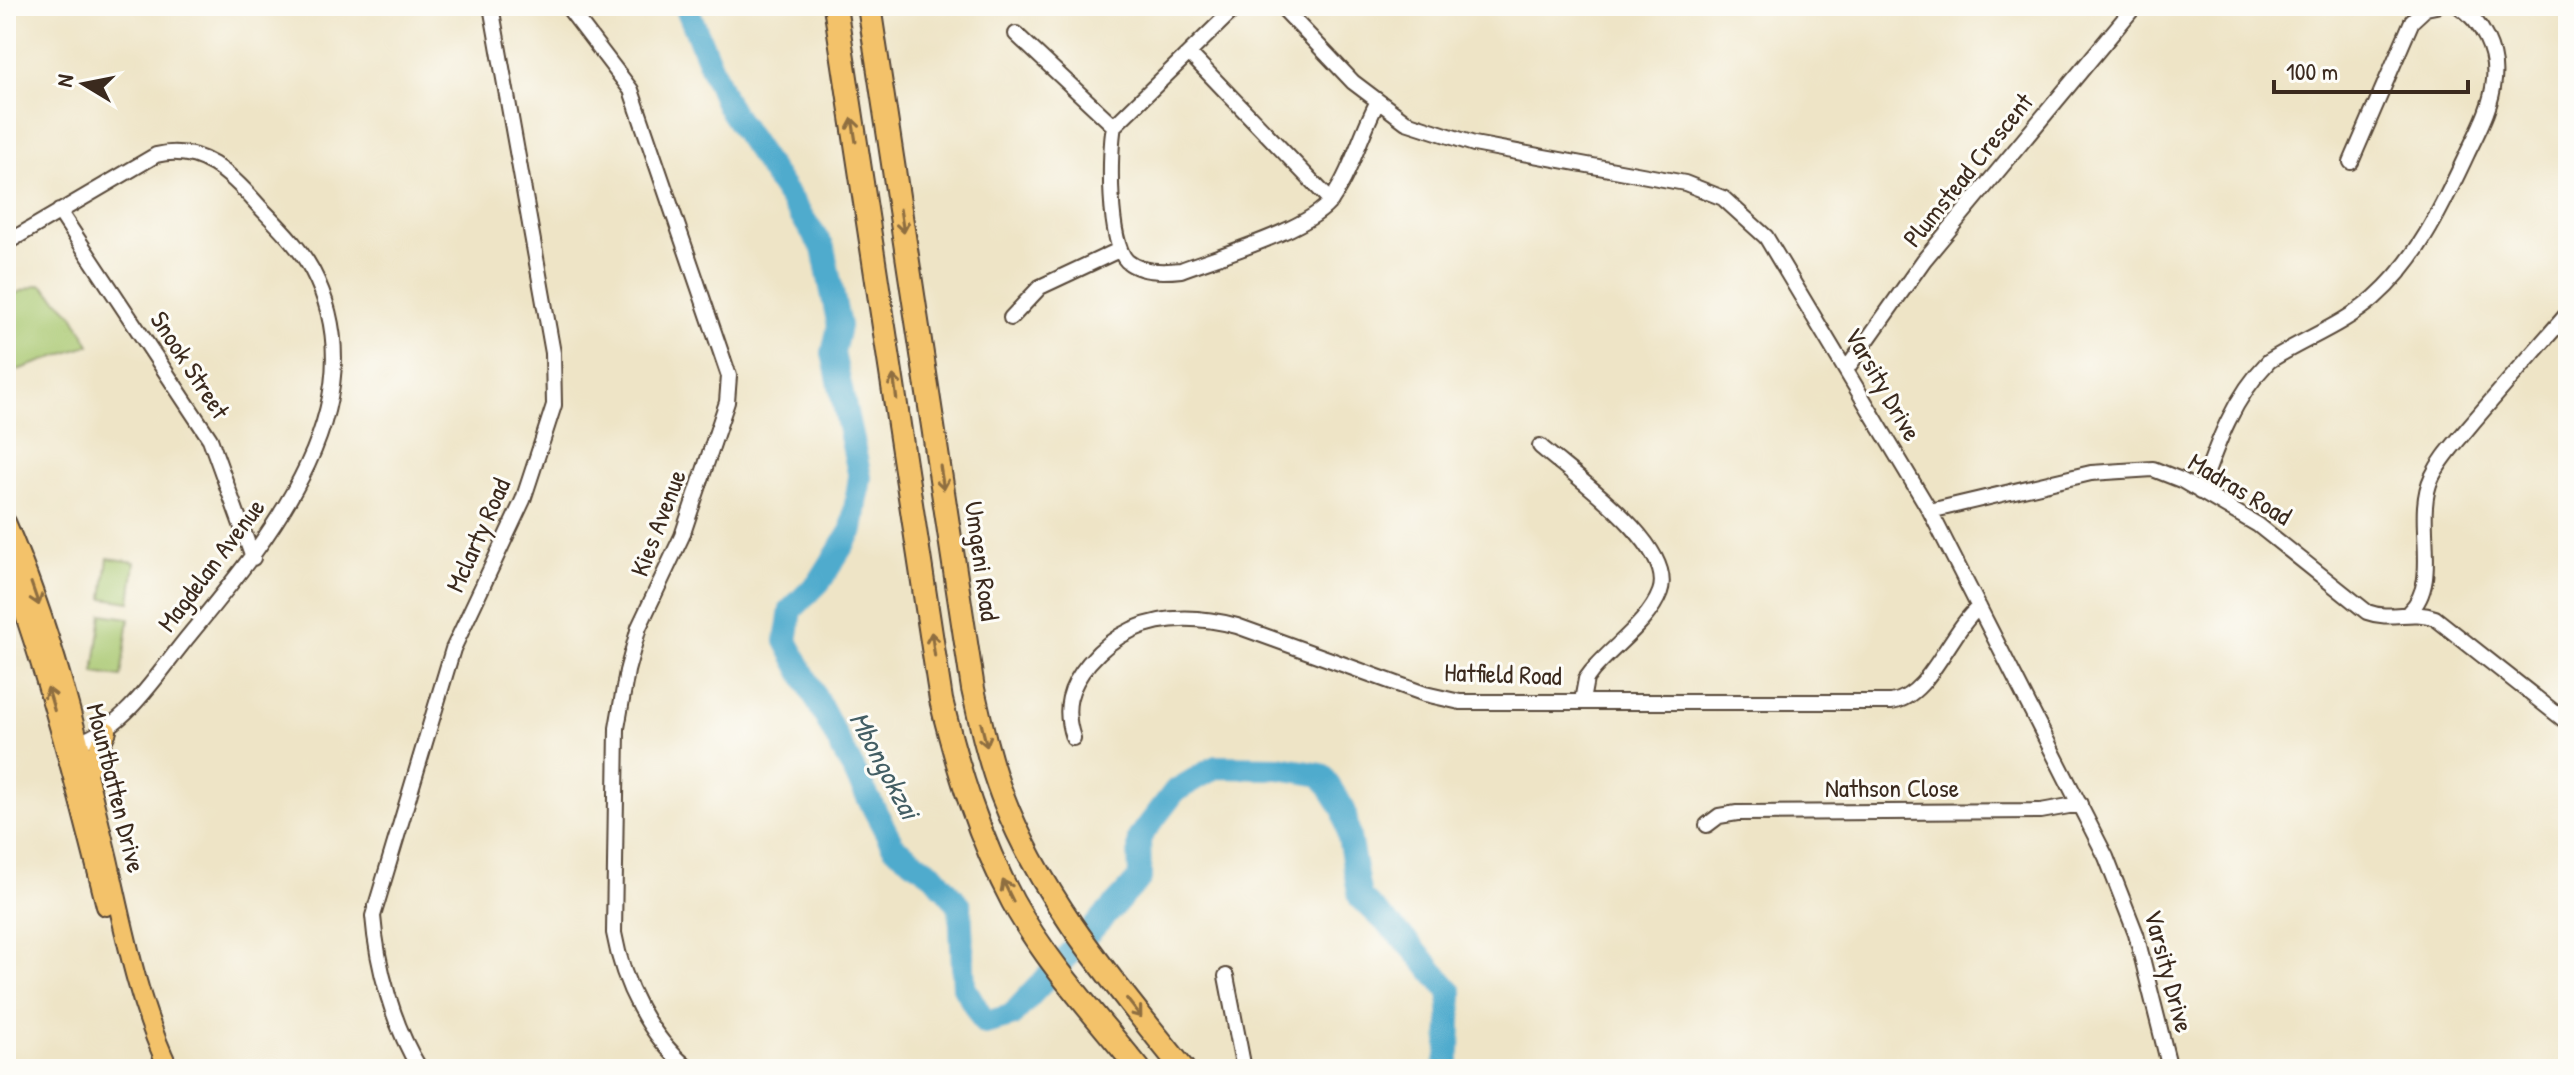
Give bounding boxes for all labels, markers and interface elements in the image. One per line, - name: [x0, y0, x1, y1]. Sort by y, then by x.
- north arrow: [44, 44, 124, 124]
- scale bar: [2274, 44, 2468, 94]
- text: 100 m: [2286, 55, 2338, 87]
- text: N: [49, 72, 80, 89]
- street label: Plumstead Crescent: [1895, 84, 2041, 254]
- one-way arrow: [846, 118, 861, 143]
- one-way arrow: [895, 208, 910, 234]
- street label: Snook Street: [143, 304, 239, 426]
- street label: Varsity Drive: [1837, 321, 1930, 447]
- one-way arrow: [887, 375, 902, 400]
- street label: Madras Road: [2182, 444, 2298, 533]
- street label: Kies Avenue: [621, 464, 694, 581]
- one-way arrow: [935, 465, 950, 491]
- street label: Mclarty Road: [437, 472, 518, 597]
- street label: Magdelan Avenue: [149, 491, 272, 639]
- street label: Umgeni Road: [957, 499, 1008, 623]
- one-way arrow: [29, 581, 44, 606]
- one-way arrow: [925, 632, 940, 657]
- street label: Hatfield Road: [1444, 654, 1562, 693]
- one-way arrow: [43, 686, 58, 712]
- street label: Mountbatten Drive: [79, 700, 154, 876]
- water label: Mbongokzai: [841, 705, 930, 828]
- one-way arrow: [977, 721, 992, 747]
- street label: Nathson Close: [1825, 770, 1959, 805]
- one-way arrow: [1000, 880, 1015, 904]
- street label: Varsity Drive: [2136, 906, 2203, 1036]
- one-way arrow: [1126, 997, 1143, 1018]

